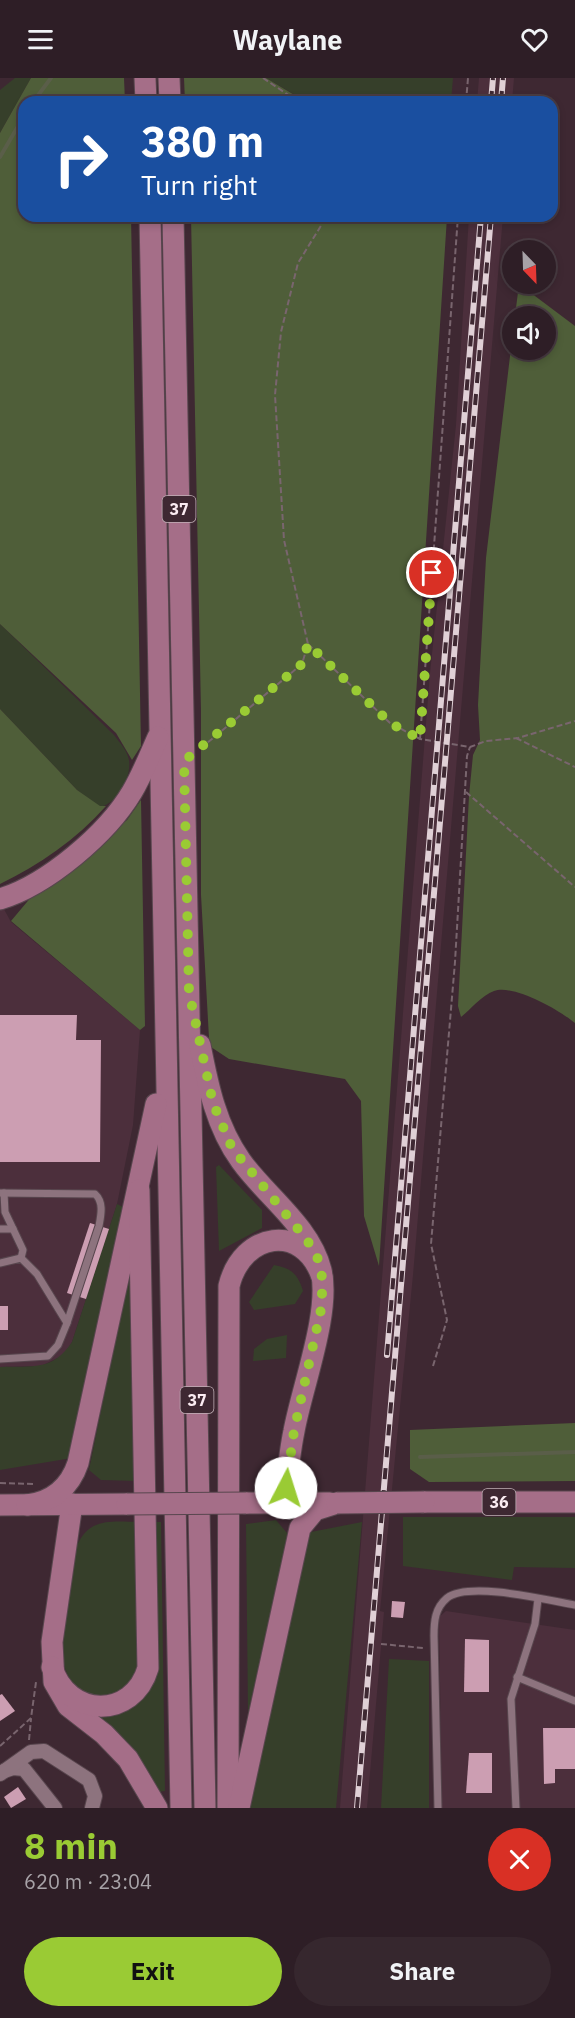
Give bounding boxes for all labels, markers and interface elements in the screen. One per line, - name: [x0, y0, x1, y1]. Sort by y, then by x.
- text: Waylane: [233, 22, 342, 57]
- icon: menu: [24, 23, 57, 56]
- icon: heart: [518, 23, 551, 56]
- text: 380 m: [141, 114, 264, 169]
- icon: right: [42, 120, 120, 198]
- text: Turn right: [141, 167, 258, 202]
- north arrow: [502, 240, 556, 294]
- map controls: [502, 240, 556, 360]
- button: sound: [502, 306, 556, 360]
- road number: 37: [162, 496, 195, 522]
- pin: [406, 547, 457, 598]
- icon: arrive: [415, 556, 448, 589]
- road number: 37: [180, 1387, 214, 1413]
- position arrow: [254, 1456, 318, 1520]
- road number: 36: [482, 1489, 516, 1515]
- text: 8 min: [24, 1822, 118, 1869]
- button: close: [488, 1828, 551, 1891]
- text: 620 m · 23:04: [24, 1868, 152, 1895]
- button: Exit: [24, 1937, 282, 2006]
- button: Share: [294, 1937, 551, 2006]

